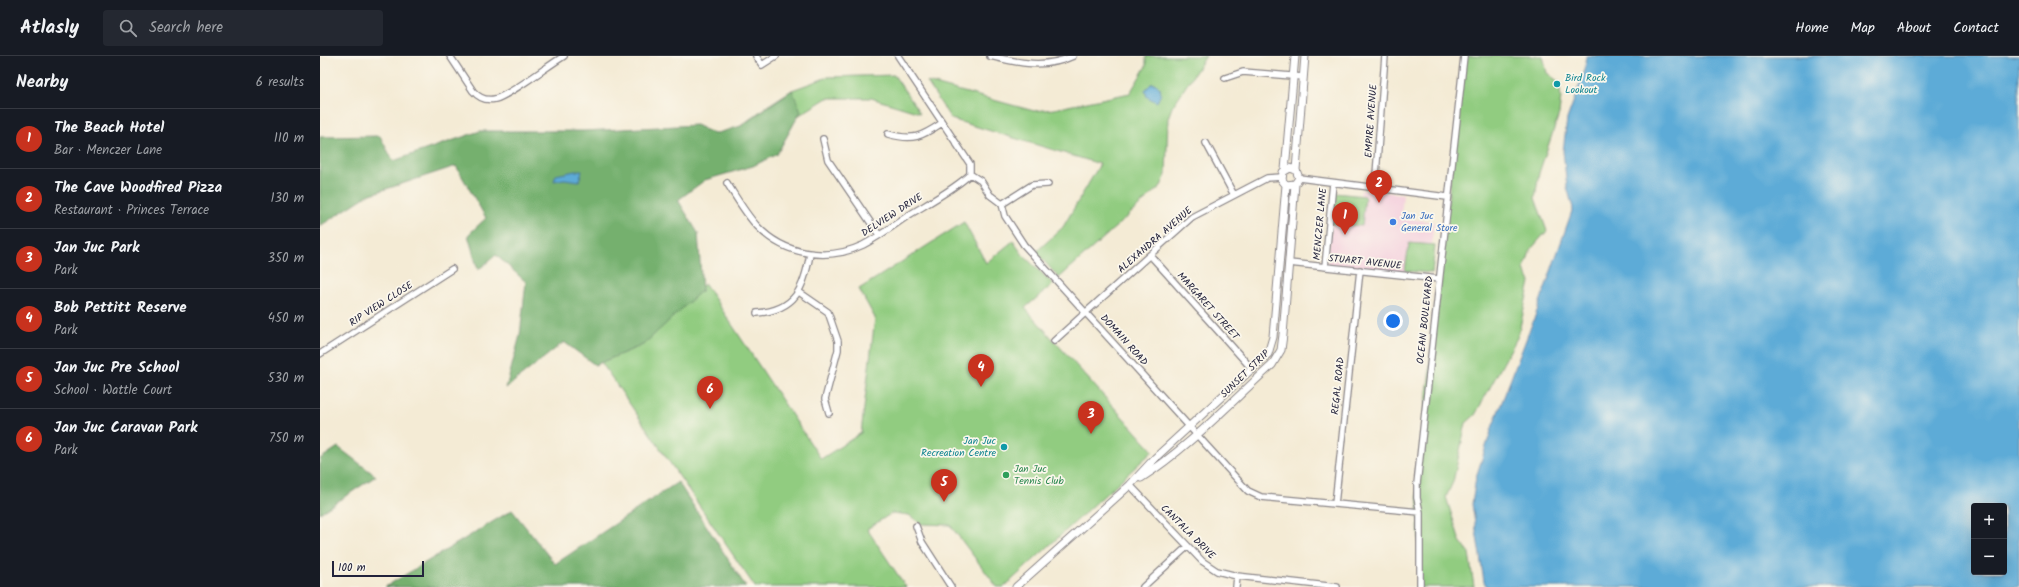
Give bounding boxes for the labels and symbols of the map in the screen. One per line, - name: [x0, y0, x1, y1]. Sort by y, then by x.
- place label: Bird Rock Lookout: [1565, 70, 1606, 98]
- marker: Bird Rock Lookout: [1552, 79, 1562, 89]
- street label: EMPIRE AVENUE: [1360, 82, 1382, 158]
- pin: 2: [1366, 170, 1392, 203]
- street label: MENCZER LANE: [1309, 186, 1331, 261]
- street label: DELVIEW DRIVE: [858, 188, 927, 241]
- street label: ALEXANDRA AVENUE: [1114, 202, 1197, 277]
- pin: 1: [1332, 202, 1358, 235]
- place label: Jan Juc General Store: [1401, 208, 1458, 236]
- marker: Jan Juc General Store: [1388, 217, 1398, 227]
- street label: STUART AVENUE: [1327, 250, 1404, 274]
- street label: MARGARET STREET: [1173, 268, 1244, 345]
- street label: OCEAN BOULEVARD: [1412, 275, 1438, 365]
- street label: RIP VIEW CLOSE: [346, 277, 417, 331]
- street label: DOMAIN ROAD: [1096, 311, 1152, 370]
- your location: [1383, 311, 1403, 331]
- street label: SUNSET STRIP: [1217, 346, 1274, 402]
- pin: 4: [968, 354, 994, 387]
- street label: REGAL ROAD: [1327, 356, 1349, 416]
- pin: 6: [697, 376, 723, 409]
- pin: 3: [1078, 401, 1104, 434]
- place label: Jan Juc Recreation Centre: [921, 433, 997, 461]
- marker: Jan Juc Recreation Centre: [999, 442, 1009, 452]
- place label: Jan Juc Tennis Club: [1014, 461, 1064, 489]
- pin: 5: [931, 469, 957, 502]
- marker: Jan Juc Tennis Club: [1001, 470, 1011, 480]
- street label: CANTALA DRIVE: [1157, 501, 1220, 564]
- scale bar: [332, 559, 424, 578]

